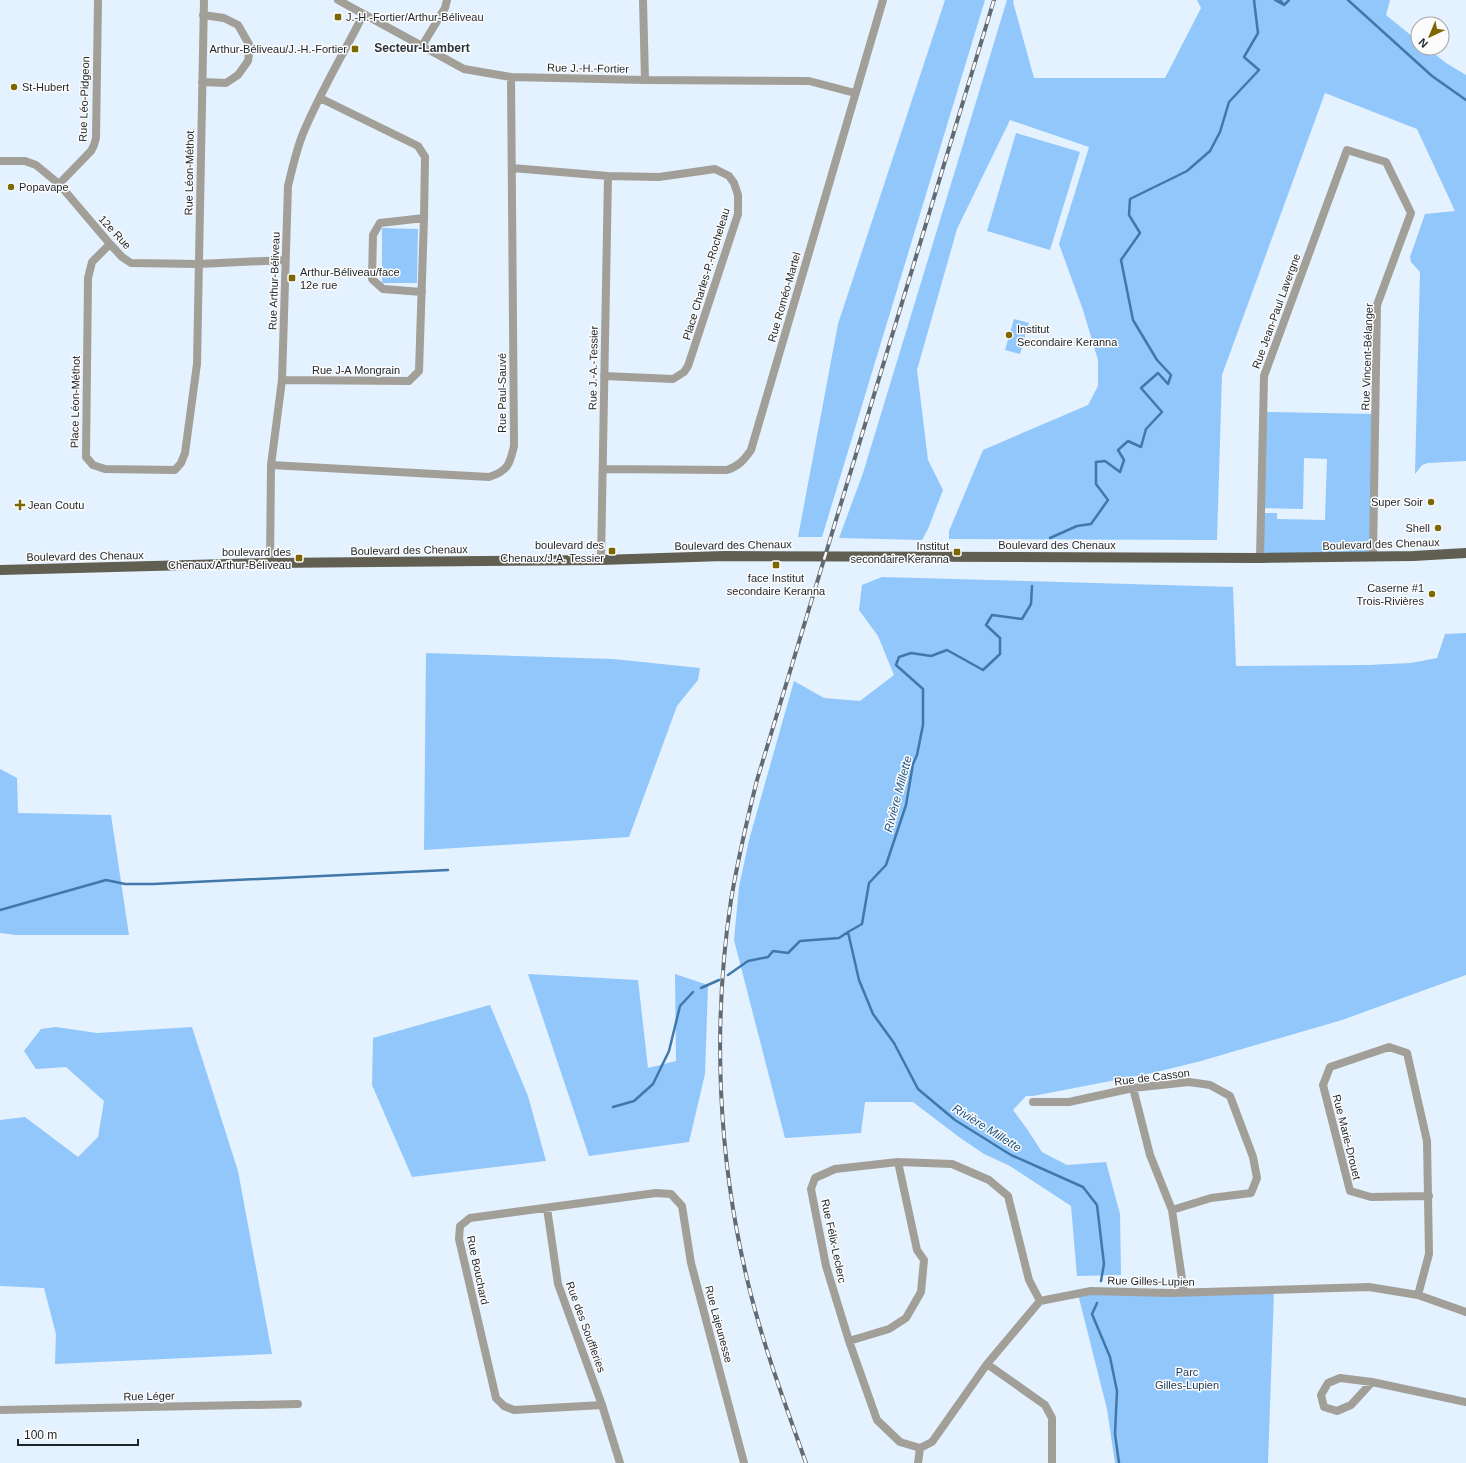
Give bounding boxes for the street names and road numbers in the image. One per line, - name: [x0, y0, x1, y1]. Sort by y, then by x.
- street label: Rue Léo-Pidgeon: [77, 56, 91, 142]
- street label: Rue J.-H.-Fortier: [547, 61, 629, 75]
- street label: Rue Léon-Méthot: [182, 130, 196, 216]
- street label: Place Charles-P.-Rocheleau: [680, 207, 732, 341]
- street label: 12e Rue: [96, 213, 134, 251]
- street label: Rue Arthur-Béliveau: [266, 232, 282, 330]
- street label: Rue Roméo-Martel: [765, 251, 803, 343]
- street label: Rue Jean-Paul Lavergne: [1250, 252, 1302, 370]
- street label: Rue Vincent-Bélanger: [1359, 303, 1375, 411]
- street label: Rue J.-A.-Tessier: [586, 325, 600, 410]
- street label: Rue Paul-Sauvé: [496, 353, 508, 433]
- street label: Place Léon-Méthot: [68, 356, 82, 448]
- street label: Rue J-A Mongrain: [312, 364, 400, 376]
- street label: Boulevard des Chenaux: [1322, 536, 1440, 552]
- street label: Boulevard des Chenaux: [674, 538, 792, 552]
- street label: Boulevard des Chenaux: [998, 539, 1116, 551]
- street label: Boulevard des Chenaux: [350, 543, 468, 557]
- street label: Boulevard des Chenaux: [26, 549, 144, 563]
- street label: Rue de Casson: [1114, 1066, 1190, 1088]
- street label: Rue Marie-Drouet: [1331, 1093, 1363, 1181]
- street label: Rue Félix-Leclerc: [819, 1198, 849, 1285]
- street label: Rue Bouchard: [465, 1234, 491, 1306]
- street label: Rue Gilles-Lupien: [1107, 1274, 1195, 1288]
- street label: Rue des Souffleries: [564, 1280, 608, 1375]
- street label: Rue Lajeunesse: [703, 1284, 735, 1364]
- street label: Rue Léger: [123, 1390, 175, 1402]

